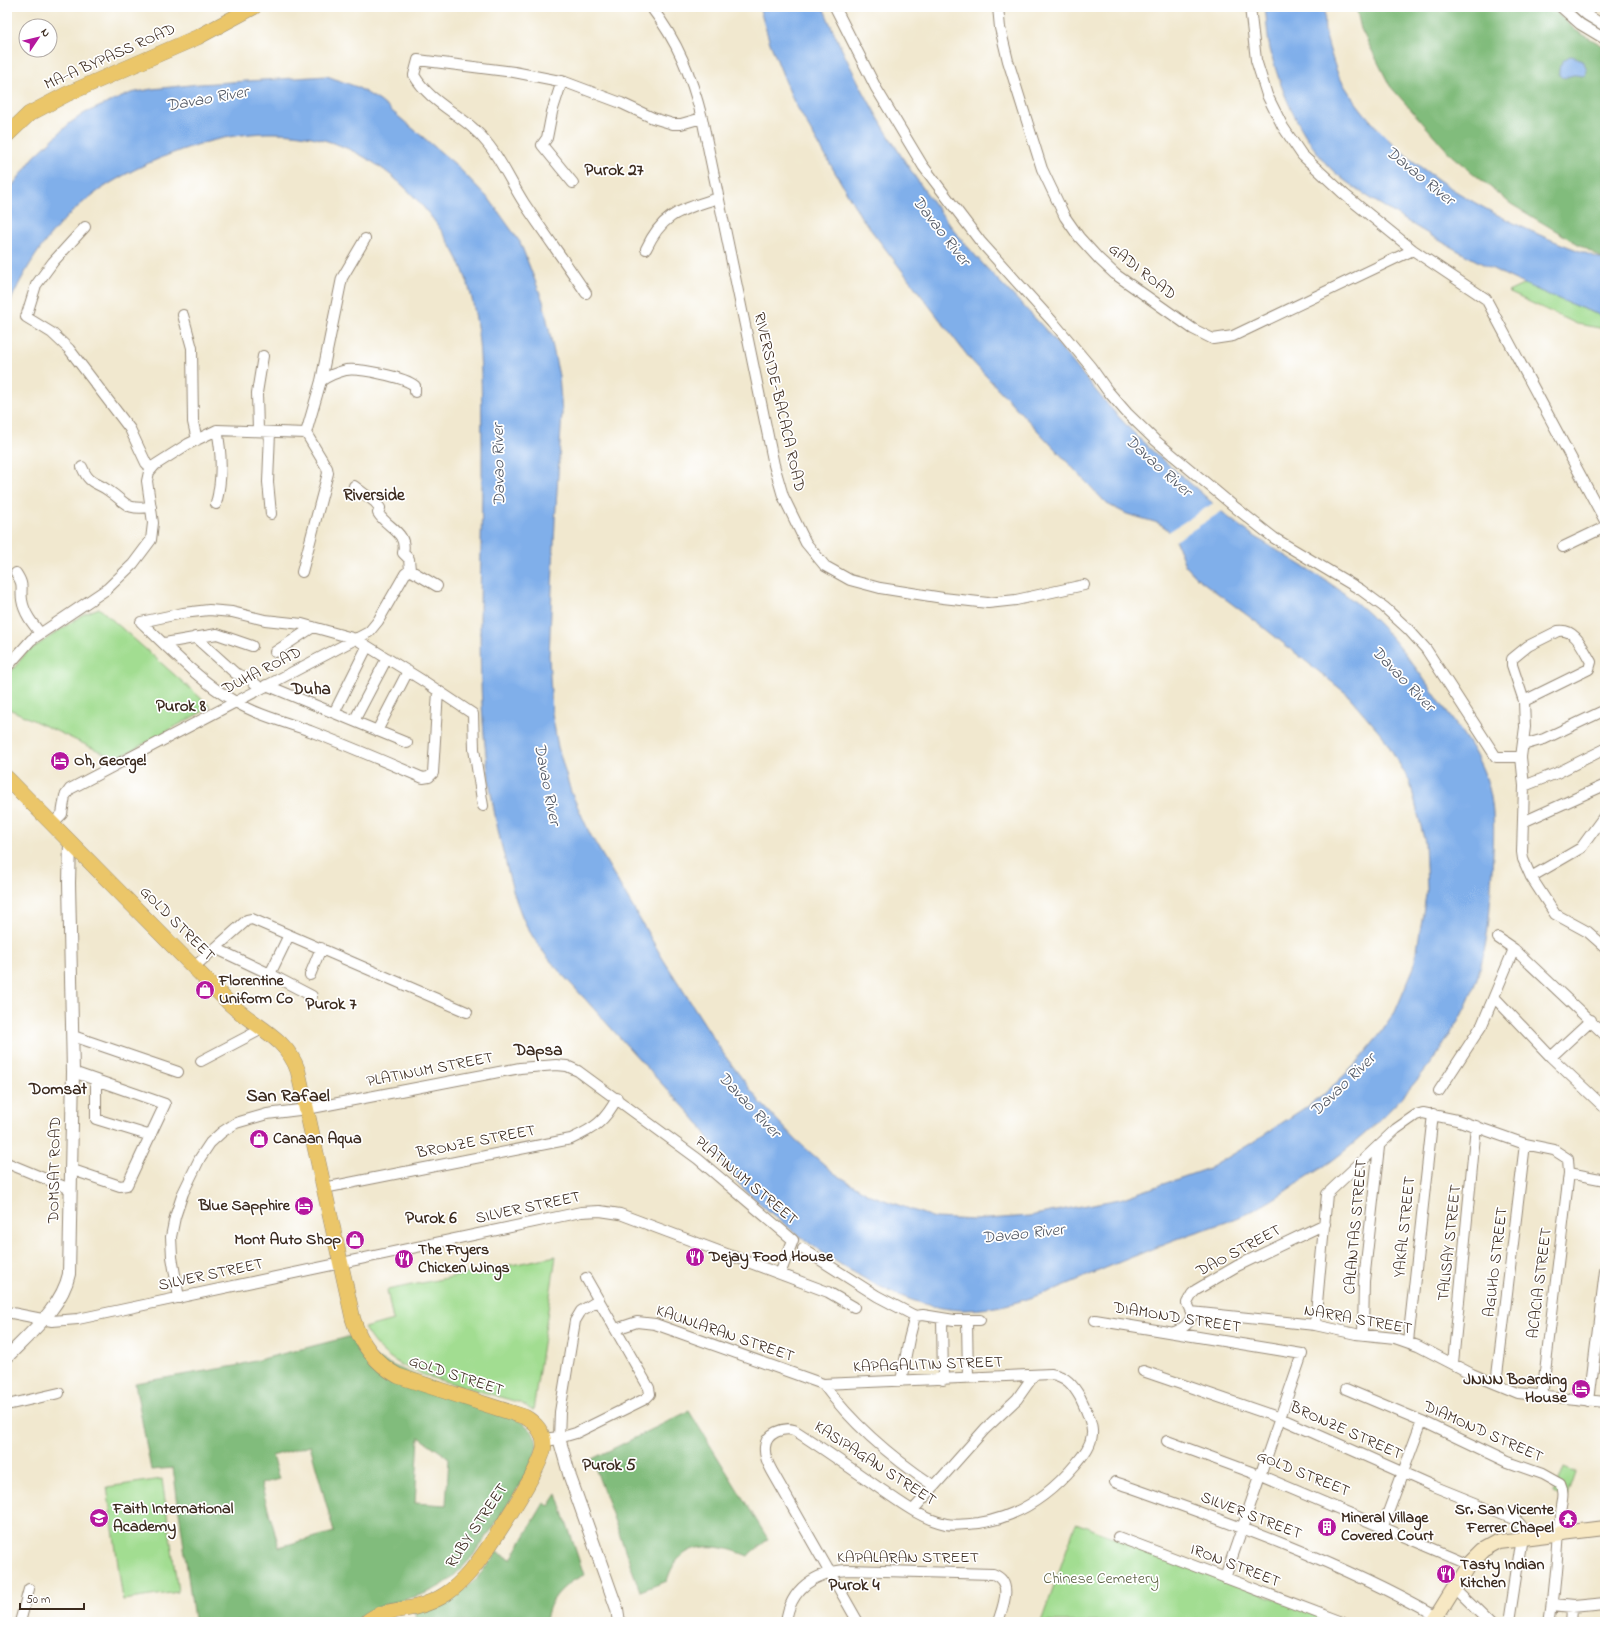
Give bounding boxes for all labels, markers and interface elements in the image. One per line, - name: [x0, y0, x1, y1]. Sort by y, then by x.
- street label: MA-A BYPASS ROAD: [41, 17, 179, 97]
- north arrow: [18, 18, 58, 58]
- text: N: [37, 25, 54, 40]
- water label: Davao River: [164, 79, 253, 119]
- water label: Davao River: [1380, 140, 1462, 214]
- district label: Purok 27: [584, 158, 645, 183]
- water label: Davao River: [906, 191, 978, 274]
- street label: GADI ROAD: [1103, 238, 1181, 306]
- street label: RIVERSIDE-BACACA ROAD: [747, 310, 811, 494]
- water label: Davao River: [486, 421, 512, 507]
- water label: Davao River: [1119, 429, 1199, 505]
- district label: Riverside: [343, 483, 406, 508]
- water label: Davao River: [1365, 640, 1443, 719]
- street label: DUHA ROAD: [217, 641, 306, 702]
- district label: Duha: [290, 677, 331, 702]
- district label: Purok 8: [156, 694, 207, 719]
- water label: Davao River: [527, 741, 568, 830]
- place label: Oh, George!: [74, 749, 147, 774]
- hotel icon: Oh, George!: [49, 750, 71, 772]
- street label: GOLD STREET: [134, 881, 220, 967]
- place label: Florentine Uniform Co: [218, 969, 293, 1011]
- shop icon: Florentine Uniform Co: [194, 979, 216, 1001]
- district label: Purok 7: [306, 992, 357, 1017]
- district label: Dapsa: [513, 1038, 562, 1063]
- water label: Davao River: [1304, 1045, 1383, 1123]
- street label: PLATINUM STREET: [365, 1046, 495, 1094]
- water label: Davao River: [712, 1066, 788, 1146]
- district label: Domsat: [28, 1077, 87, 1102]
- district label: San Rafael: [246, 1084, 330, 1110]
- street label: DOMSAT ROAD: [42, 1117, 68, 1224]
- street label: BRONZE STREET: [413, 1119, 538, 1165]
- place label: Canaan Aqua: [273, 1127, 362, 1151]
- shop icon: Canaan Aqua: [248, 1128, 270, 1150]
- street label: PLATINUM STREET: [689, 1131, 803, 1231]
- street label: CALANTAS STREET: [1338, 1159, 1374, 1295]
- street label: YAKAL STREET: [1388, 1175, 1422, 1279]
- street label: TALISAY STREET: [1432, 1184, 1468, 1302]
- street label: SILVER STREET: [473, 1185, 583, 1231]
- place label: Blue Sapphire: [198, 1194, 291, 1218]
- hotel icon: Blue Sapphire: [293, 1195, 315, 1217]
- district label: Purok 6: [405, 1206, 457, 1231]
- street label: AGUHO STREET: [1477, 1206, 1515, 1318]
- water label: Davao River: [980, 1217, 1068, 1251]
- street label: DAO STREET: [1191, 1219, 1286, 1284]
- street label: ACACIA STREET: [1521, 1226, 1559, 1340]
- place label: Mont Auto Shop: [234, 1228, 341, 1252]
- shop icon: Mont Auto Shop: [344, 1229, 366, 1251]
- place label: The Fryers Chicken Wings: [418, 1238, 510, 1281]
- place label: Dejay Food House: [708, 1245, 834, 1270]
- restaurant icon: Dejay Food House: [684, 1246, 706, 1268]
- restaurant icon: The Fryers Chicken Wings: [393, 1248, 415, 1270]
- street label: SILVER STREET: [156, 1252, 266, 1298]
- street label: DIAMOND STREET: [1110, 1296, 1243, 1340]
- street label: KAUNLARAN STREET: [653, 1299, 797, 1369]
- street label: NARRA STREET: [1302, 1299, 1414, 1341]
- street label: GOLD STREET: [405, 1349, 507, 1403]
- street label: KAPAGALITIN STREET: [853, 1350, 1003, 1380]
- place label: JNNN Boarding House: [1463, 1368, 1568, 1410]
- hotel icon: JNNN Boarding House: [1570, 1378, 1592, 1400]
- street label: DIAMOND STREET: [1418, 1394, 1547, 1469]
- street label: BRONZE STREET: [1285, 1395, 1406, 1467]
- street label: KASIPAGAN STREET: [809, 1415, 941, 1513]
- street label: GOLD STREET: [1253, 1444, 1353, 1504]
- district label: Purok 5: [582, 1453, 636, 1478]
- street label: RUBY STREET: [440, 1479, 514, 1573]
- street label: SILVER STREET: [1197, 1486, 1305, 1546]
- place label: Faith International Academy: [112, 1497, 234, 1540]
- place label: Sr. San Vicente Ferrer Chapel: [1455, 1498, 1555, 1540]
- place label: Mineral Village Covered Court: [1341, 1506, 1434, 1548]
- school or university icon: Faith International Academy: [88, 1507, 110, 1529]
- temple icon: Sr. San Vicente Ferrer Chapel: [1557, 1508, 1579, 1530]
- building icon: Mineral Village Covered Court: [1316, 1516, 1338, 1538]
- street label: IRON STREET: [1186, 1538, 1284, 1594]
- street label: KAPALARAN STREET: [837, 1546, 979, 1570]
- place label: Tasty Indian Kitchen: [1460, 1553, 1544, 1595]
- restaurant icon: Tasty Indian Kitchen: [1435, 1563, 1457, 1585]
- park label: Chinese Cemetery: [1043, 1567, 1159, 1591]
- district label: Purok 4: [829, 1573, 880, 1598]
- scale bar: [20, 1585, 84, 1611]
- text: 50 m: [26, 1591, 50, 1609]

